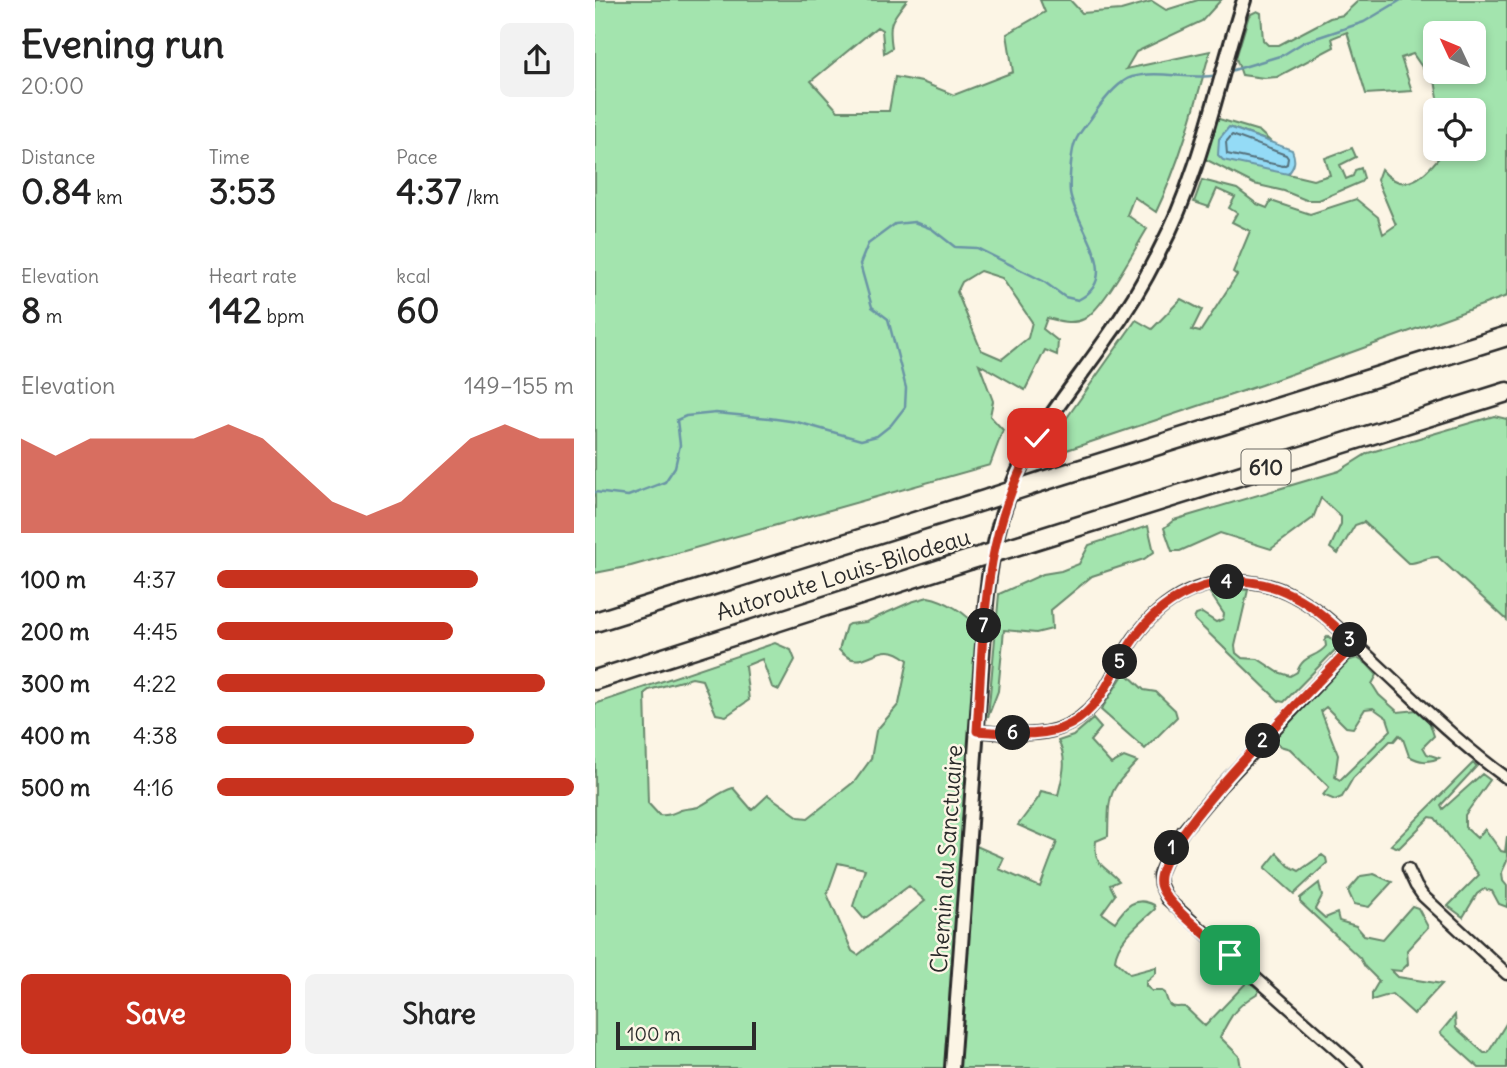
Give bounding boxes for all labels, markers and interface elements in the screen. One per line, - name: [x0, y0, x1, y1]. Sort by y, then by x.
- text: Evening run: [21, 21, 224, 68]
- north arrow: [1423, 21, 1486, 84]
- map controls: [1423, 21, 1486, 161]
- button: share: [500, 23, 574, 97]
- text: 20:00: [21, 71, 84, 100]
- button: locate: [1423, 98, 1486, 161]
- text: Distance: [21, 145, 95, 169]
- text: Time: [209, 145, 250, 169]
- text: Pace: [396, 145, 438, 169]
- text: 0.84: [21, 169, 92, 213]
- text: 3:53: [209, 169, 276, 213]
- text: 4:37: [396, 169, 462, 213]
- text: km: [92, 185, 123, 209]
- text: /km: [462, 185, 499, 209]
- text: Elevation: [21, 264, 99, 288]
- text: Heart rate: [209, 264, 297, 288]
- text: kcal: [396, 264, 431, 288]
- text: 8: [21, 288, 41, 332]
- text: 142: [209, 288, 262, 332]
- text: 60: [396, 288, 440, 332]
- text: m: [41, 304, 62, 328]
- text: bpm: [262, 304, 304, 328]
- text: Elevation: [21, 371, 115, 400]
- text: 149–155 m: [464, 371, 574, 400]
- pin: [1007, 408, 1067, 468]
- icon: check: [1018, 419, 1056, 457]
- road number: 610: [1241, 449, 1291, 484]
- street label: Autoroute Louis-Bilodeau: [712, 522, 974, 626]
- pin: 4: [1209, 564, 1245, 600]
- text: 100 m: [21, 565, 86, 594]
- text: 4:37: [133, 565, 176, 594]
- text: 4: [1221, 569, 1232, 593]
- pin: 7: [967, 608, 1001, 644]
- text: 7: [979, 613, 988, 637]
- text: 200 m: [21, 617, 90, 646]
- text: 4:45: [133, 617, 178, 646]
- pin: 3: [1333, 622, 1367, 658]
- text: 3: [1344, 627, 1355, 651]
- pin: 5: [1103, 644, 1137, 680]
- text: 5: [1114, 649, 1125, 673]
- text: 300 m: [21, 669, 90, 698]
- text: 4:22: [133, 669, 177, 698]
- pin: 6: [995, 716, 1031, 750]
- text: 6: [1007, 720, 1018, 744]
- text: 400 m: [21, 721, 90, 750]
- text: 4:38: [133, 721, 178, 750]
- pin: 2: [1245, 724, 1281, 758]
- text: 2: [1257, 728, 1268, 752]
- street label: Chemin du Sanctuaire: [924, 744, 968, 974]
- text: 500 m: [21, 773, 90, 802]
- text: 4:16: [133, 773, 174, 802]
- pin: 1: [1155, 830, 1189, 866]
- text: 1: [1168, 835, 1175, 859]
- pin: [1200, 925, 1260, 985]
- icon: arrive: [1211, 936, 1249, 974]
- button: Save: [21, 974, 291, 1054]
- button: Share: [305, 974, 574, 1054]
- scale bar: [616, 1019, 756, 1051]
- text: 100 m: [627, 1022, 681, 1046]

